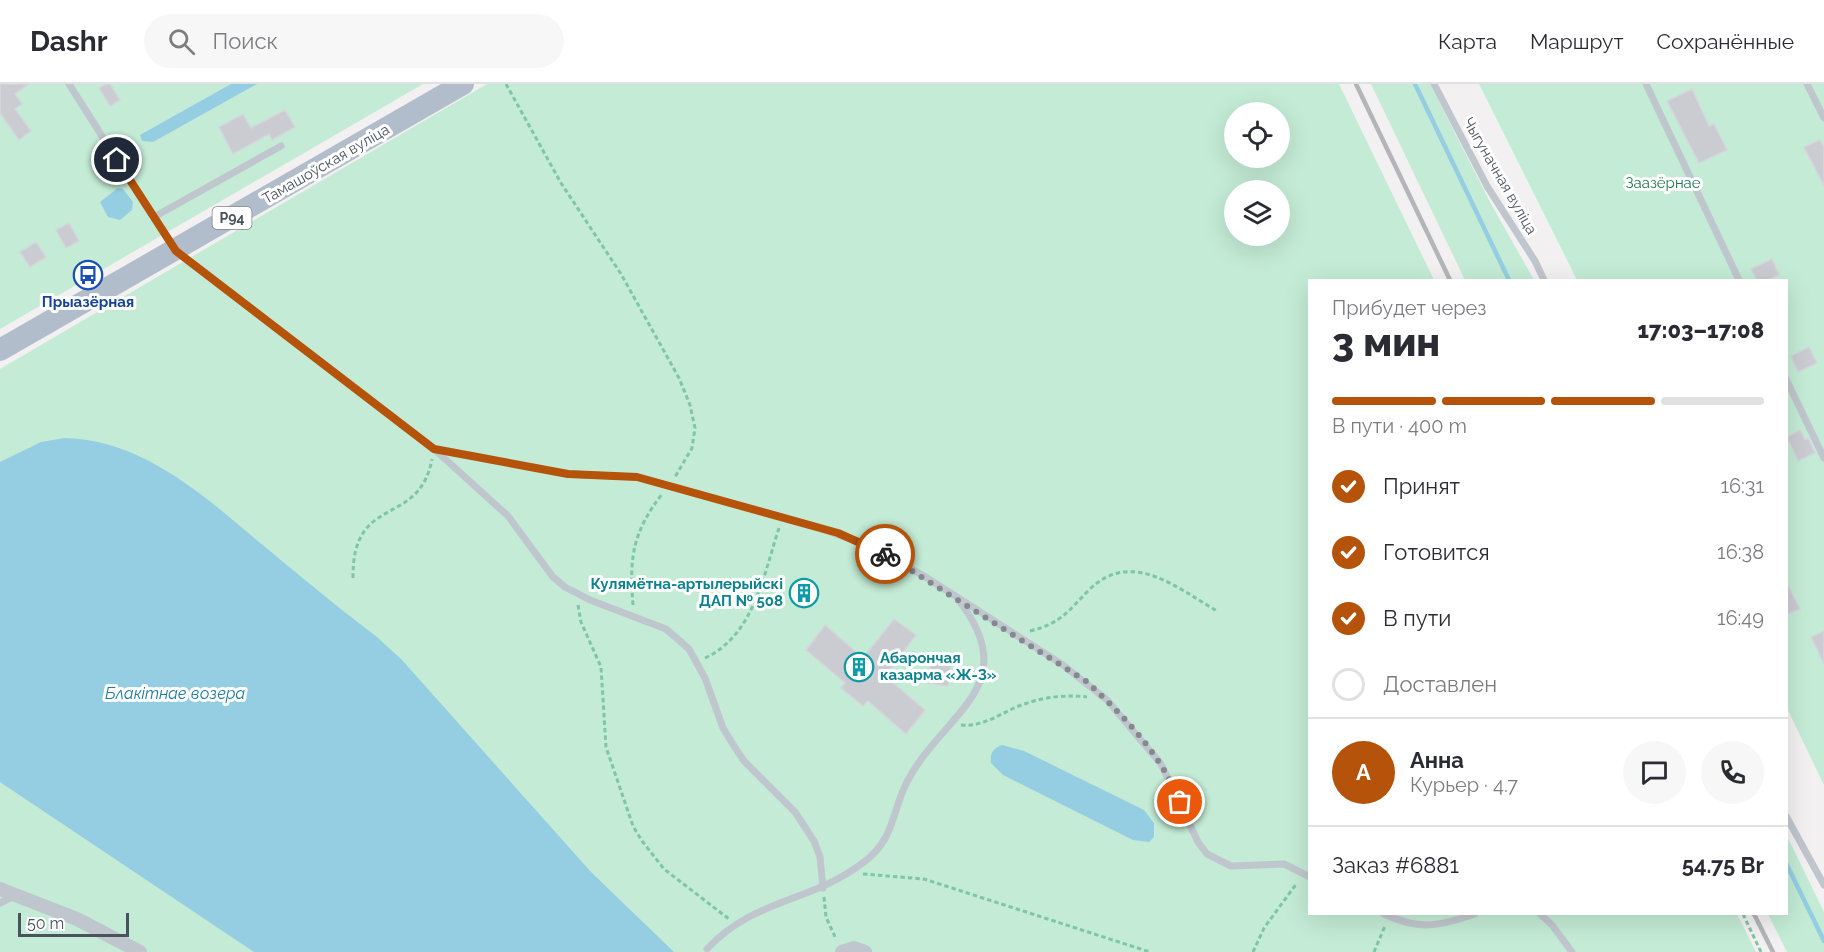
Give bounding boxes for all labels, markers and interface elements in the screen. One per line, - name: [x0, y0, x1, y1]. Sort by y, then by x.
- search box: [144, 14, 564, 68]
- text: Dashr: [30, 25, 108, 58]
- icon: search: [165, 25, 198, 58]
- text: Поиск: [213, 28, 278, 54]
- text: Карта: [1438, 29, 1497, 54]
- text: Маршрут: [1530, 29, 1623, 54]
- text: Сохранённые: [1656, 29, 1794, 54]
- map controls: [1224, 102, 1290, 246]
- button: locate: [1224, 102, 1290, 168]
- street label: Чыгуначная вуліца: [1459, 114, 1541, 238]
- street label: Тамашоўская вуліца: [259, 120, 393, 208]
- pin: [91, 134, 142, 185]
- icon: home: [100, 143, 133, 176]
- park label: Заазёрнае: [1625, 174, 1701, 192]
- button: layers: [1224, 180, 1290, 246]
- road number: Р94: [212, 207, 252, 229]
- bus stop icon: Прыазёрная: [72, 259, 104, 291]
- place label: Прыазёрная: [42, 293, 134, 311]
- text: Прибудет через: [1332, 296, 1486, 320]
- text: 17:03–17:08: [1637, 317, 1764, 343]
- text: 3 мин: [1332, 319, 1440, 365]
- text: В пути · 400 m: [1332, 414, 1467, 438]
- icon: check: [1332, 470, 1365, 503]
- text: Принят: [1383, 473, 1460, 499]
- text: 16:31: [1720, 474, 1764, 498]
- courier: [855, 524, 915, 584]
- icon: check: [1332, 536, 1365, 569]
- icon: bike: [869, 538, 902, 571]
- text: Готовится: [1383, 539, 1490, 565]
- text: 16:38: [1717, 540, 1764, 564]
- place label: Кулямётна-артылерыйскі ДАП № 508: [591, 575, 783, 610]
- building icon: Кулямётна-артылерыйскі ДАП № 508: [788, 577, 820, 609]
- icon: check: [1332, 602, 1365, 635]
- text: В пути: [1383, 605, 1451, 631]
- text: 16:49: [1717, 606, 1764, 630]
- place label: Абарончая казарма «Ж-З»: [880, 649, 997, 684]
- building icon: Абарончая казарма «Ж-З»: [843, 651, 875, 683]
- text: Доставлен: [1383, 671, 1497, 697]
- water label: Блакітнае возера: [105, 684, 245, 703]
- button: chat: [1623, 741, 1686, 804]
- button: phone: [1701, 741, 1764, 804]
- text: Анна: [1410, 747, 1464, 773]
- text: А: [1356, 759, 1371, 785]
- text: Курьер · 4.7: [1410, 773, 1518, 797]
- pin: [1154, 776, 1205, 827]
- icon: bag: [1163, 785, 1196, 818]
- text: Заказ #6881: [1332, 852, 1459, 878]
- text: 54.75 Br: [1682, 852, 1764, 878]
- scale bar: [18, 910, 129, 938]
- text: 50 m: [27, 914, 64, 933]

